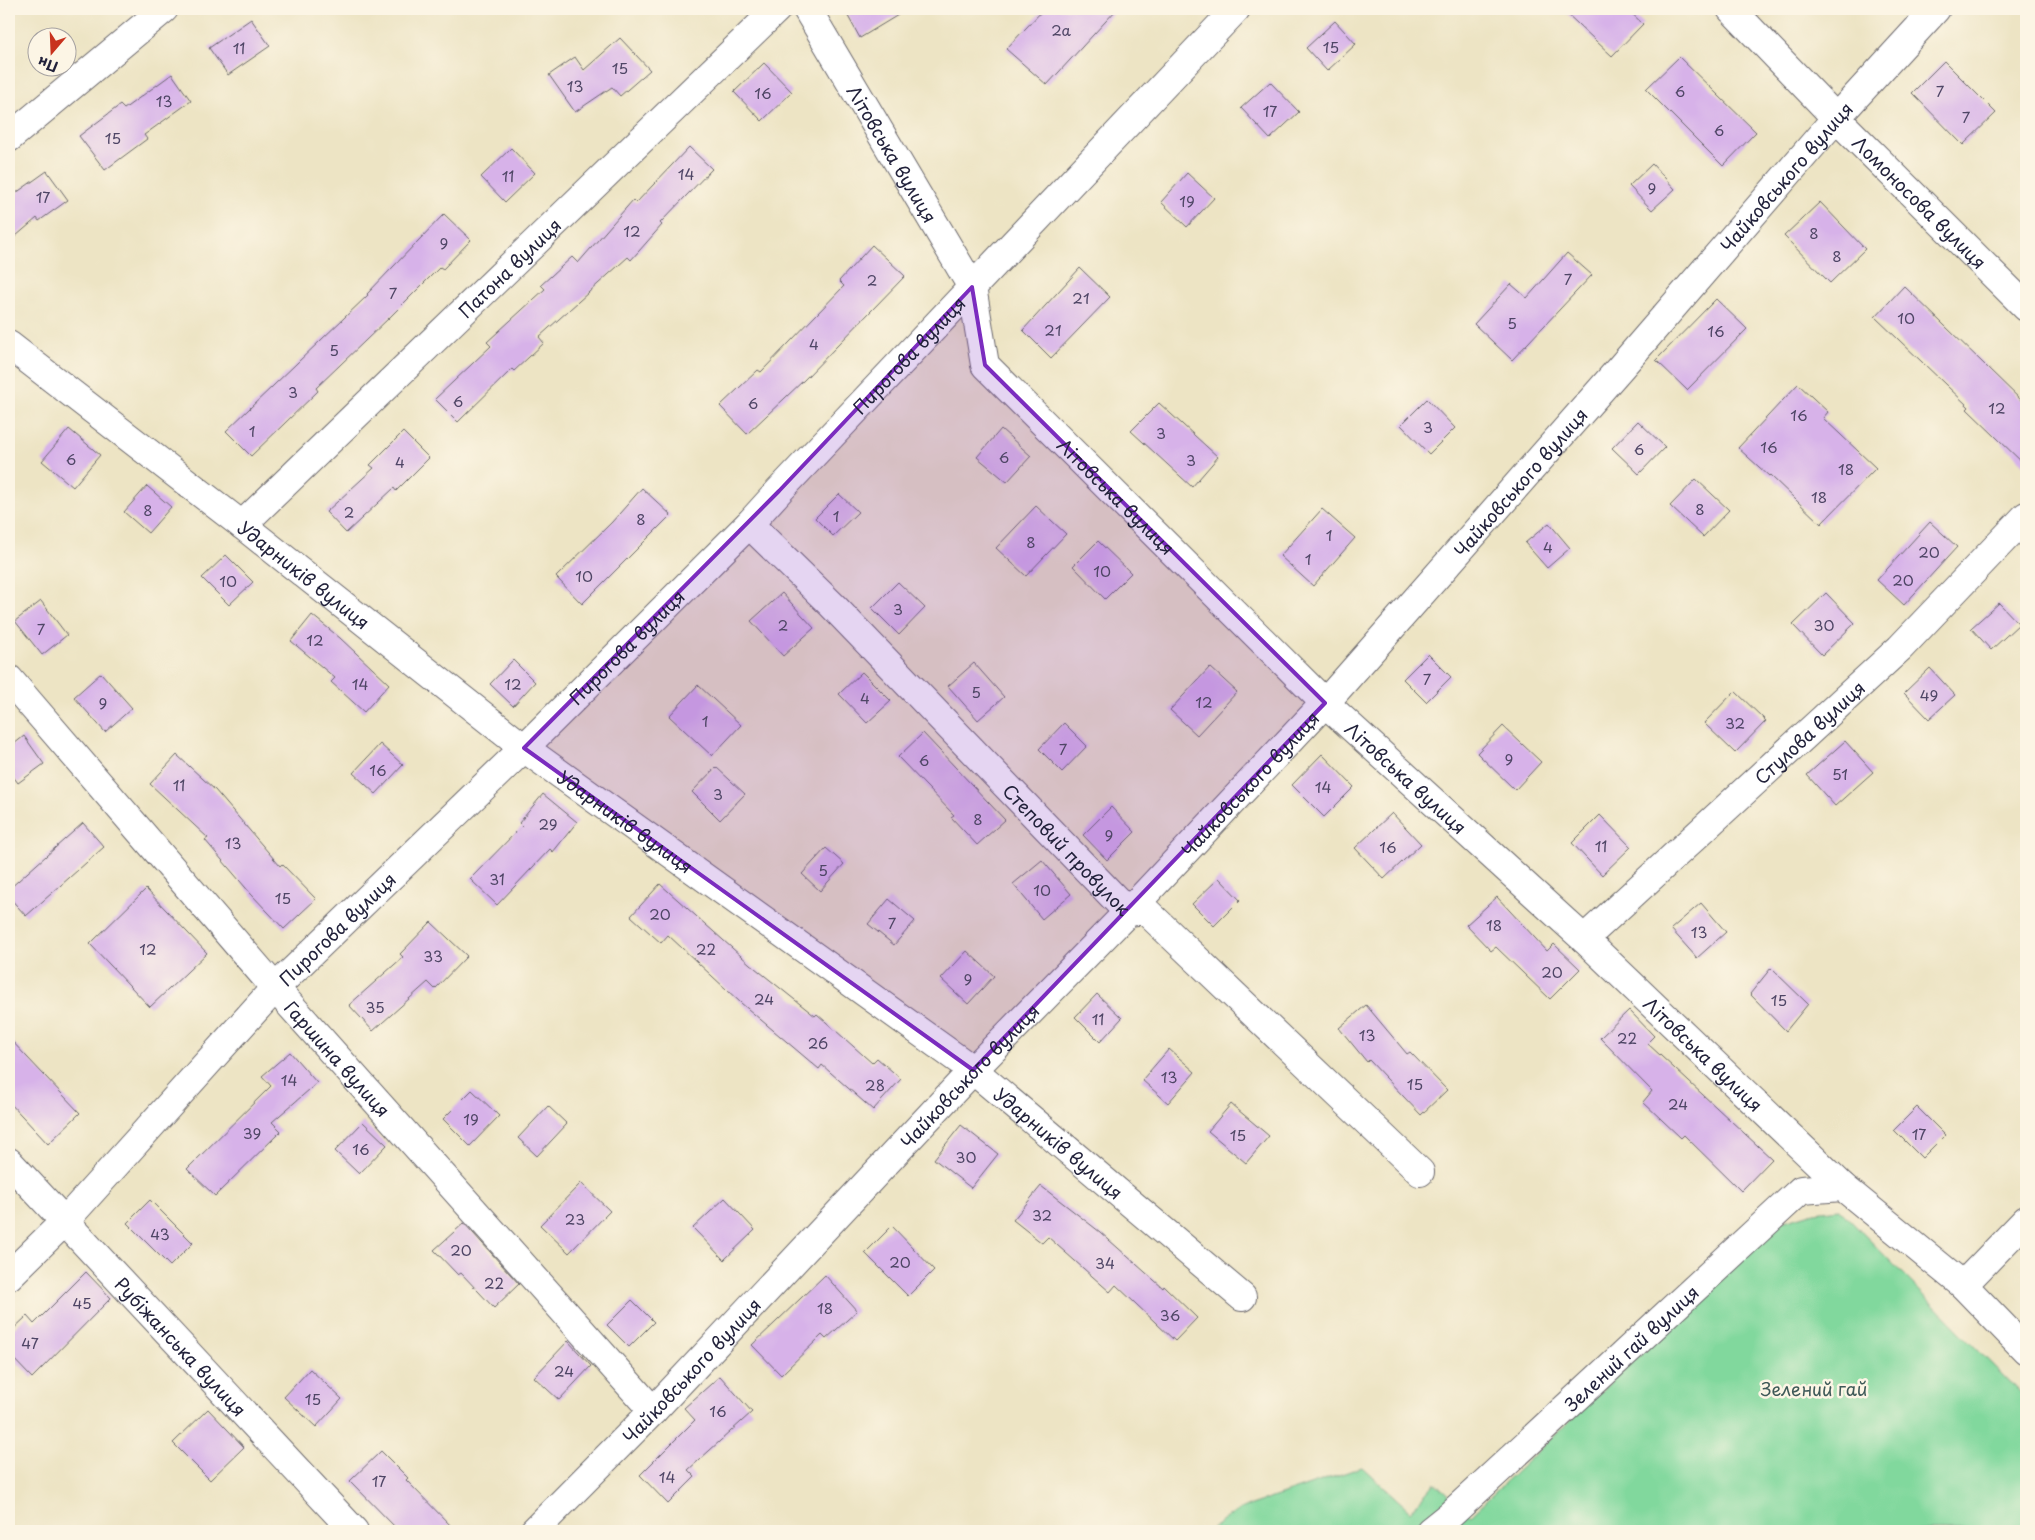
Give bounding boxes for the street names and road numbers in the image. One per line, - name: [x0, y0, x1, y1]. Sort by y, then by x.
- street label: Літовська вулиця: [841, 80, 944, 227]
- street label: Чайковського вулиця: [1713, 95, 1858, 257]
- street label: Ломоносова вулиця: [1847, 129, 1993, 274]
- street label: Патона вулиця: [452, 211, 566, 324]
- street label: Пирогова вулиця: [846, 290, 971, 420]
- street label: Чайковського вулиця: [1447, 401, 1593, 562]
- street label: Літовська вулиця: [1052, 431, 1181, 560]
- street label: Ударників вулиця: [233, 514, 376, 635]
- street label: Пирогова вулиця: [562, 583, 690, 710]
- street label: Стулова вулиця: [1748, 674, 1870, 790]
- street label: Чайковського вулиця: [1174, 704, 1325, 862]
- street label: Літовська вулиця: [1340, 715, 1473, 840]
- street label: Ударників вулиця: [552, 763, 699, 879]
- street label: Степовий провулок: [997, 777, 1138, 921]
- street label: Пирогова вулиця: [272, 865, 401, 991]
- street label: Літовська вулиця: [1638, 990, 1769, 1117]
- street label: Гаршина вулиця: [279, 994, 397, 1122]
- street label: Чайковського вулиця: [893, 997, 1045, 1154]
- street label: Ударників вулиця: [989, 1080, 1129, 1205]
- street label: Рубіжанська вулиця: [109, 1270, 253, 1422]
- street label: Зелений гай вулиця: [1558, 1278, 1704, 1417]
- street label: Чайковського вулиця: [616, 1291, 767, 1449]

